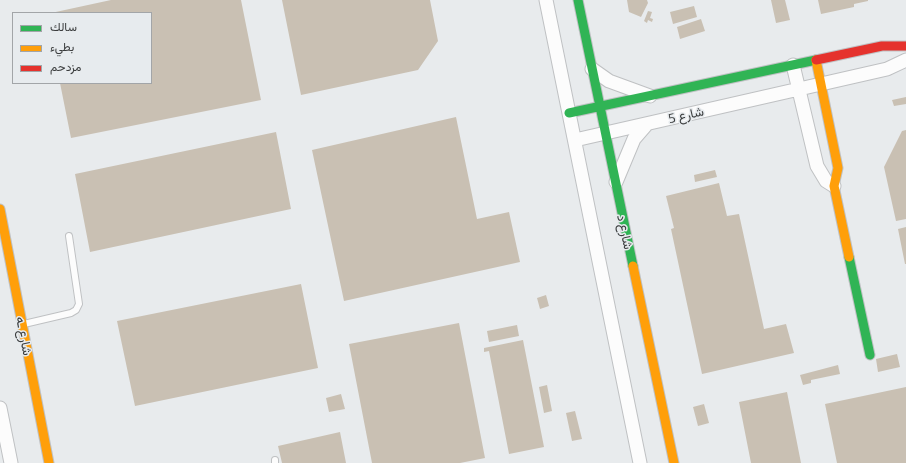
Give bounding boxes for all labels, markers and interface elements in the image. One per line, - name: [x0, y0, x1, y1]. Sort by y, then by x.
- legend: [12, 12, 152, 84]
- text: سالك: [50, 19, 77, 33]
- text: بطيء: [50, 39, 74, 53]
- text: مزدحم: [50, 59, 81, 73]
- street label: شارع 5: [667, 103, 705, 127]
- street label: شارع د: [614, 213, 636, 251]
- street label: شارع ـه: [13, 315, 35, 357]

